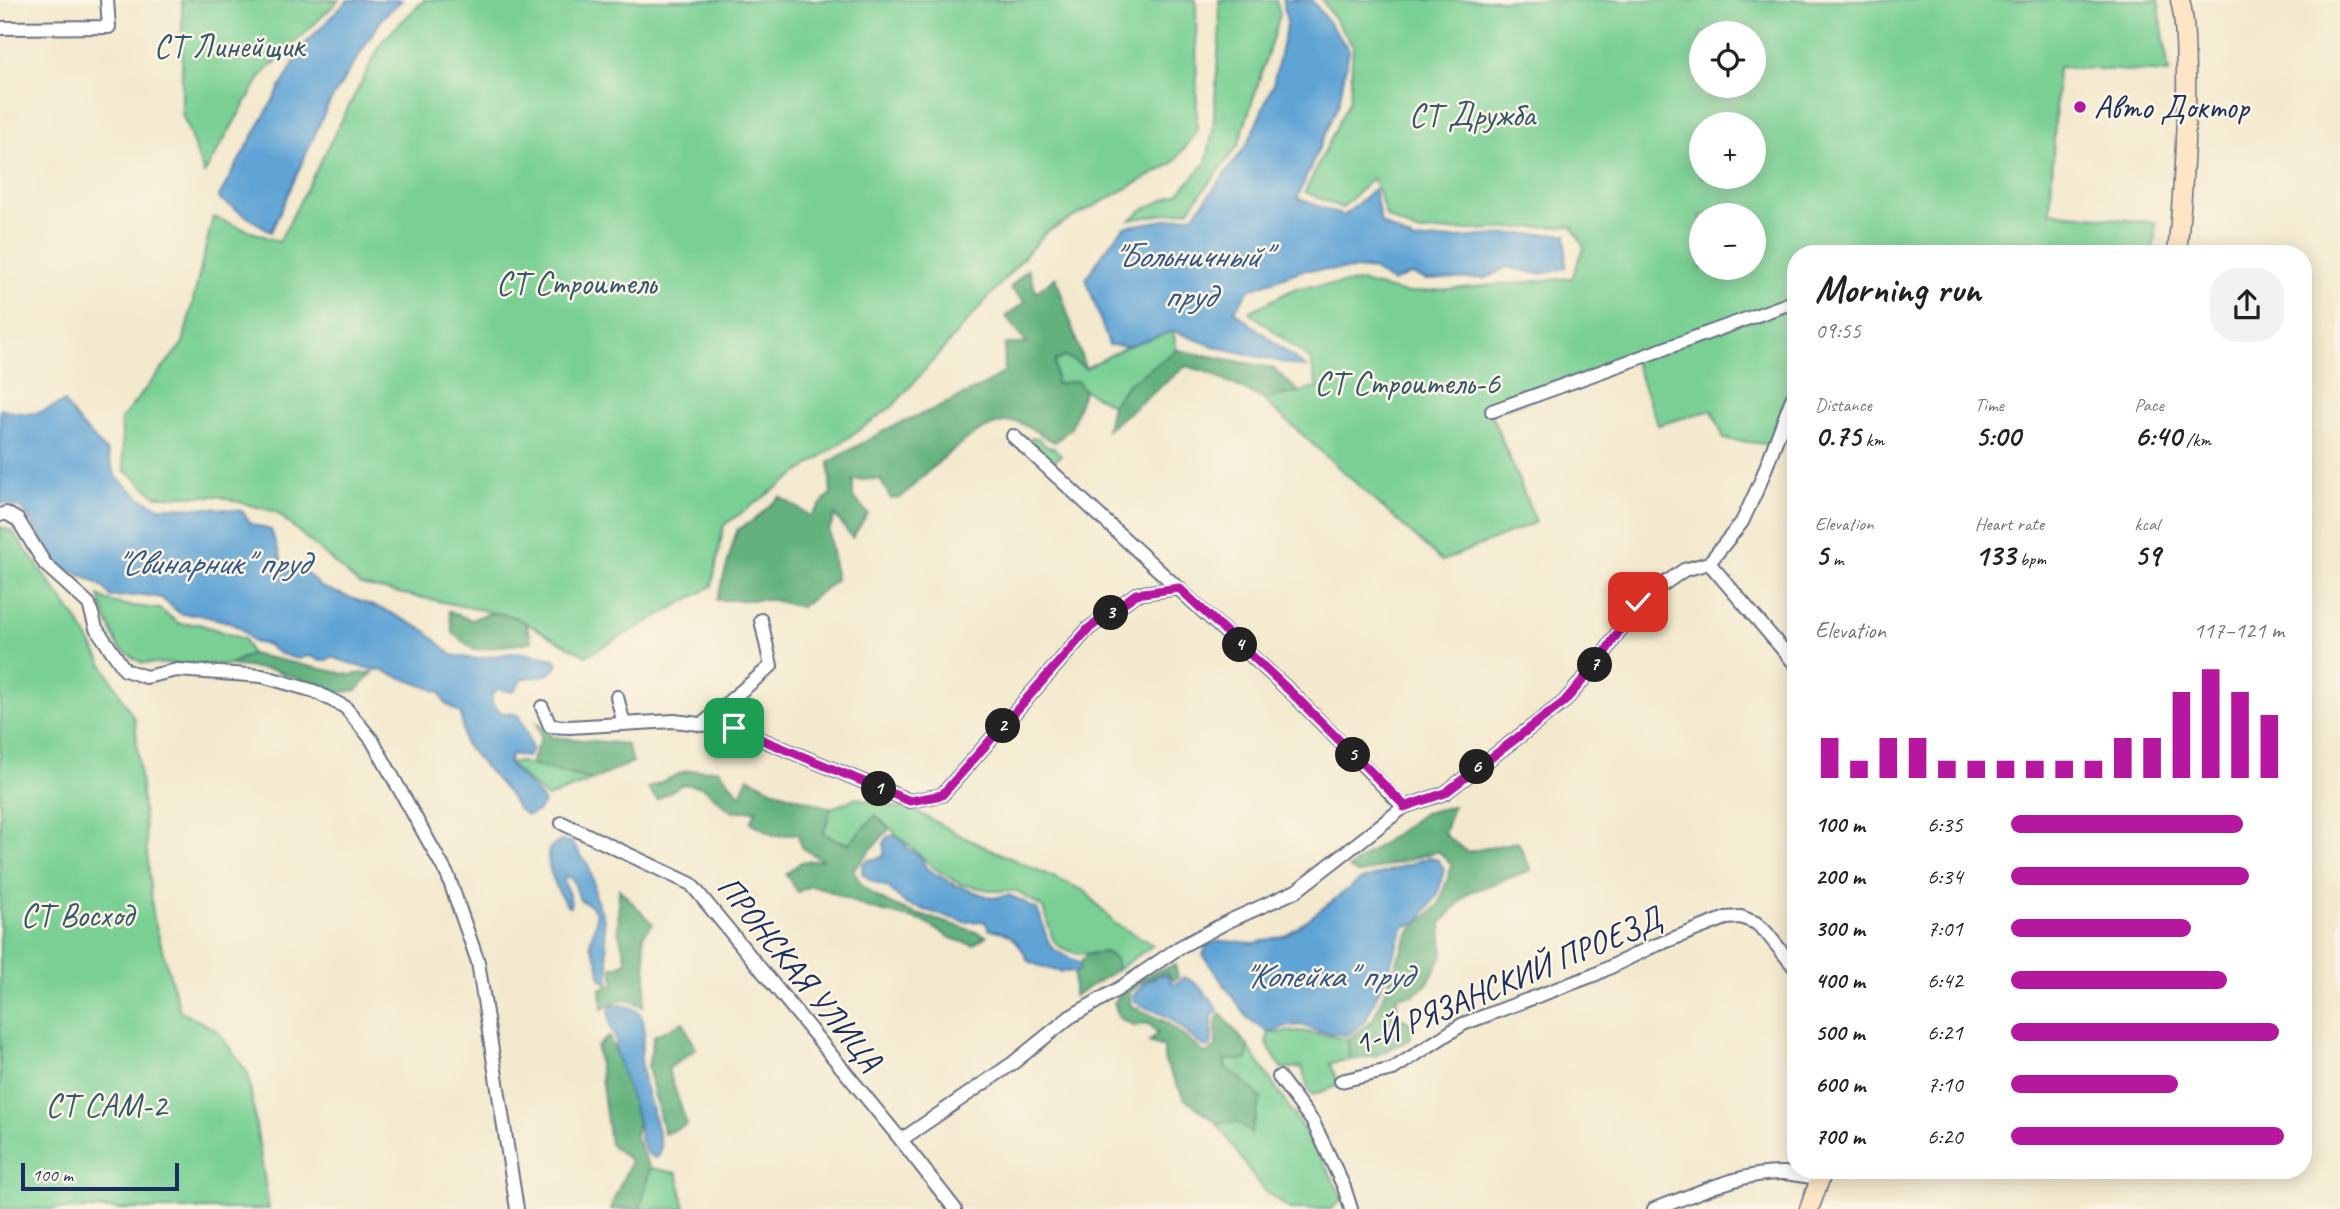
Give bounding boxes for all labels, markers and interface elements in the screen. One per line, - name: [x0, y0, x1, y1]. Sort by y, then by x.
- map controls: [1689, 21, 1766, 280]
- button: locate: [1689, 21, 1766, 98]
- park label: СТ Линейщик: [154, 25, 307, 67]
- place label: Авто Доктор: [2094, 86, 2251, 128]
- park label: СТ Дружба: [1409, 94, 1537, 136]
- marker: Авто Доктор: [2072, 99, 2088, 115]
- button: +: [1689, 112, 1766, 189]
- button: −: [1689, 203, 1766, 280]
- water label: "Больничный" пруд: [1111, 233, 1280, 318]
- park label: СТ Строитель: [496, 262, 658, 304]
- text: Morning run: [1815, 266, 1981, 313]
- button: share: [2210, 268, 2284, 342]
- text: 09:55: [1815, 316, 1861, 345]
- park label: СТ Строитель-6: [1314, 362, 1501, 404]
- text: Distance: [1815, 393, 1872, 417]
- text: Time: [1975, 393, 2004, 417]
- text: Pace: [2134, 393, 2164, 417]
- text: 0.75: [1815, 417, 1861, 455]
- text: 5:00: [1975, 417, 2021, 455]
- text: 6:40: [2134, 417, 2181, 455]
- text: km: [1861, 428, 1884, 452]
- text: /km: [2181, 428, 2211, 452]
- text: Elevation: [1815, 512, 1873, 536]
- text: Heart rate: [1975, 512, 2044, 536]
- text: kcal: [2134, 512, 2159, 536]
- text: 5: [1815, 536, 1828, 574]
- text: 133: [1975, 536, 2015, 574]
- text: 59: [2134, 536, 2161, 574]
- water label: "Свинарник" пруд: [114, 540, 316, 585]
- text: m: [1828, 547, 1843, 571]
- text: bpm: [2015, 547, 2046, 571]
- pin: [1608, 572, 1668, 632]
- icon: check: [1619, 583, 1657, 621]
- pin: 3: [1094, 596, 1128, 630]
- text: 3: [1106, 600, 1115, 624]
- text: Elevation: [1815, 616, 1886, 645]
- text: 117–121 m: [2193, 616, 2284, 645]
- pin: 4: [1222, 628, 1258, 662]
- text: 4: [1235, 632, 1244, 656]
- pin: 7: [1578, 648, 1612, 682]
- text: 7: [1590, 652, 1599, 676]
- pin: [704, 698, 764, 758]
- pin: 2: [986, 708, 1020, 744]
- icon: arrive: [715, 709, 753, 747]
- text: 2: [998, 713, 1007, 737]
- pin: 5: [1336, 738, 1370, 772]
- text: 5: [1348, 742, 1357, 766]
- pin: 6: [1460, 750, 1494, 784]
- text: 6: [1472, 754, 1481, 778]
- pin: 1: [862, 772, 896, 806]
- text: 1: [874, 776, 883, 800]
- text: 100 m: [1815, 810, 1865, 839]
- text: 6:35: [1927, 810, 1963, 839]
- text: 200 m: [1815, 862, 1865, 891]
- text: 6:34: [1927, 862, 1963, 891]
- street label: ПРОНСКАЯ УЛИЦА: [708, 867, 893, 1081]
- park label: СТ Восход: [21, 894, 137, 936]
- street label: 1-Й РЯЗАНСКИЙ ПРОЕЗД: [1347, 896, 1670, 1065]
- text: 300 m: [1815, 914, 1865, 943]
- text: 7:01: [1927, 914, 1963, 943]
- water label: "Копейка" пруд: [1241, 953, 1419, 998]
- text: 400 m: [1815, 966, 1865, 995]
- text: 6:42: [1927, 966, 1963, 995]
- text: 500 m: [1815, 1018, 1864, 1047]
- text: 6:21: [1927, 1018, 1963, 1047]
- text: 600 m: [1815, 1070, 1865, 1099]
- text: 7:10: [1927, 1070, 1963, 1099]
- park label: СТ САМ-2: [45, 1084, 170, 1126]
- text: 700 m: [1815, 1122, 1865, 1151]
- text: 6:20: [1927, 1122, 1963, 1151]
- scale bar: [21, 1160, 178, 1192]
- text: 100 m: [32, 1163, 73, 1187]

